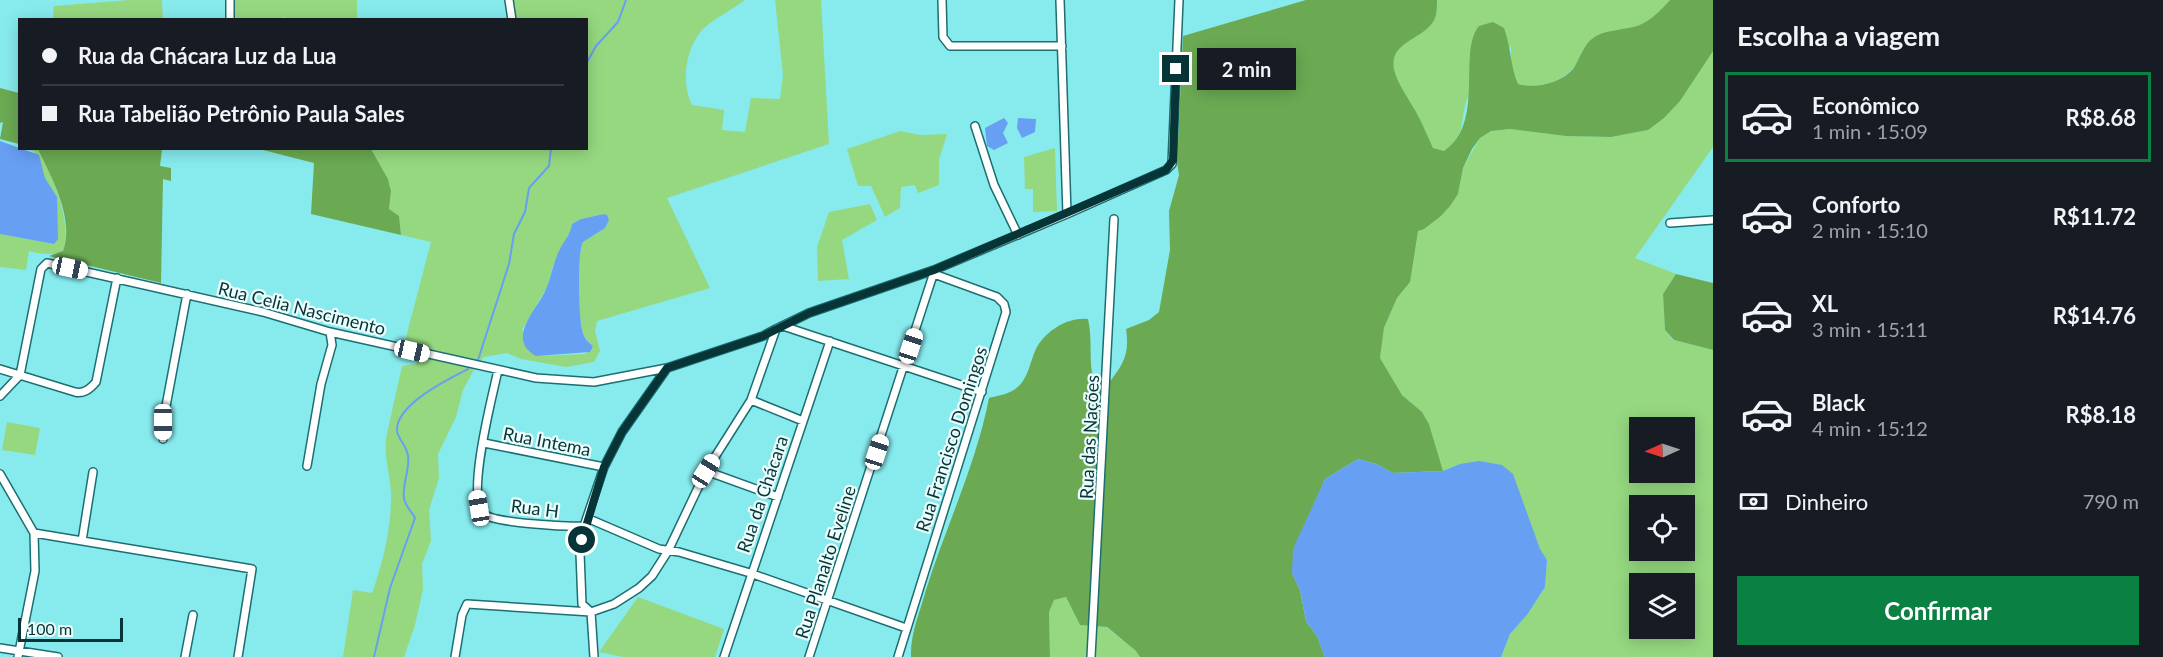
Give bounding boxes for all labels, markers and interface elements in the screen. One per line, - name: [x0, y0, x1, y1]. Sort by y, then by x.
- text: Escolha a viagem: [1737, 19, 1940, 52]
- text: Rua da Chácara Luz da Lua: [78, 42, 336, 69]
- callout: 2 min: [1197, 48, 1296, 90]
- route end: [1162, 55, 1189, 82]
- text: 2 min: [1222, 57, 1271, 81]
- icon: car: [1740, 90, 1794, 144]
- text: Econômico: [1812, 92, 1919, 119]
- text: Rua Tabelião Petrônio Paula Sales: [78, 100, 405, 127]
- text: R$8.68: [2066, 104, 2136, 131]
- text: 1 min · 15:09: [1812, 119, 1928, 143]
- icon: car: [1740, 189, 1794, 243]
- text: Conforto: [1812, 191, 1900, 218]
- text: R$11.72: [2053, 203, 2136, 230]
- text: 2 min · 15:10: [1812, 218, 1928, 242]
- car: [51, 255, 89, 281]
- street label: Rua Celia Nascimento: [216, 277, 388, 339]
- icon: car: [1740, 288, 1794, 342]
- text: XL: [1812, 290, 1838, 317]
- text: R$14.76: [2053, 302, 2136, 329]
- text: 3 min · 15:11: [1812, 317, 1928, 341]
- car: [897, 326, 925, 366]
- car: [392, 338, 432, 364]
- street label: Rua Francisco Domingos: [911, 343, 991, 534]
- street label: Rua das Nações: [1075, 374, 1103, 500]
- icon: car: [1740, 387, 1794, 441]
- text: Black: [1812, 389, 1865, 416]
- text: R$8.18: [2066, 401, 2136, 428]
- car: [154, 404, 172, 440]
- text: 4 min · 15:12: [1812, 416, 1928, 440]
- north arrow: [1629, 417, 1695, 483]
- map controls: [1629, 417, 1695, 639]
- street label: Rua Intema: [501, 422, 593, 460]
- car: [863, 432, 891, 472]
- street label: Rua da Chácara: [732, 433, 792, 555]
- car: [689, 451, 723, 491]
- street label: Rua Planalto Eveline: [790, 483, 860, 641]
- icon: cash: [1737, 485, 1770, 518]
- text: Dinheiro: [1785, 488, 1868, 515]
- car: [467, 489, 491, 527]
- text: 790 m: [2083, 489, 2139, 513]
- street label: Rua H: [510, 494, 560, 522]
- button: locate: [1629, 495, 1695, 561]
- route start: [568, 526, 595, 553]
- button: layers: [1629, 573, 1695, 639]
- button: Confirmar: [1737, 576, 2139, 645]
- scale bar: [18, 615, 123, 642]
- text: 100 m: [27, 619, 72, 638]

